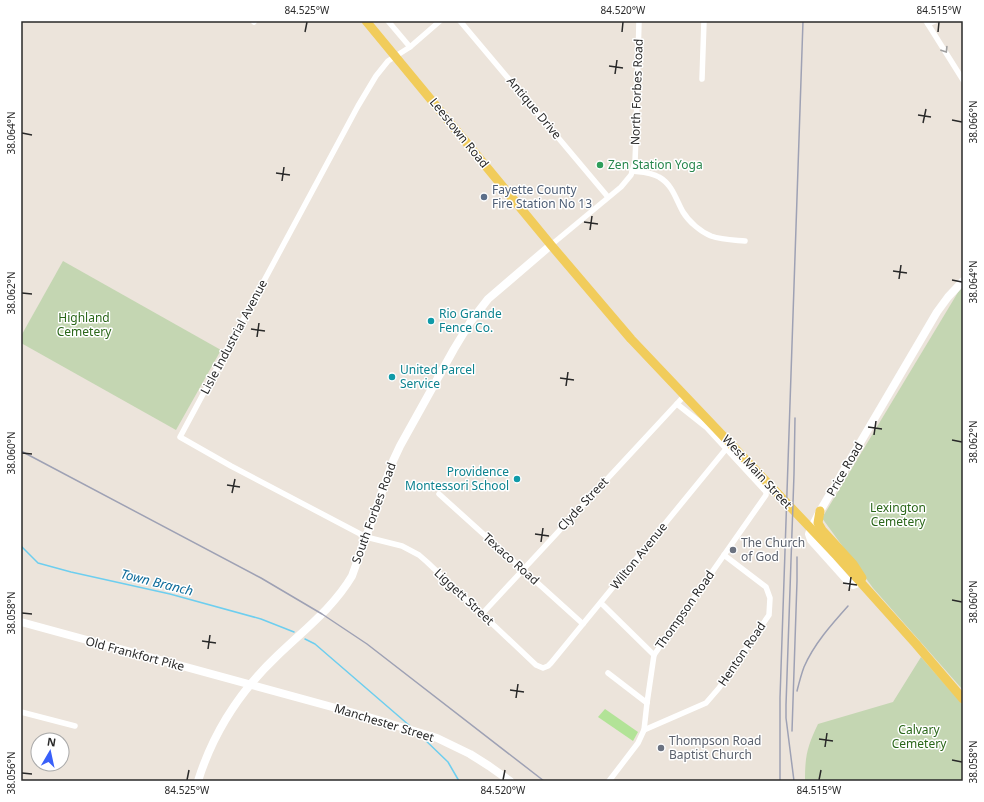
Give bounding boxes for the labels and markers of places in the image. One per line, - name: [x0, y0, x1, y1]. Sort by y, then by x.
- place label: Zen Station Yoga: [608, 156, 703, 173]
- marker: Zen Station Yoga: [595, 160, 605, 170]
- place label: Fayette County Fire Station No 13: [492, 181, 592, 212]
- marker: Fayette County Fire Station No 13: [479, 192, 489, 202]
- place label: Rio Grande Fence Co.: [439, 305, 502, 336]
- marker: Rio Grande Fence Co.: [426, 316, 436, 326]
- place label: United Parcel Service: [400, 361, 475, 392]
- marker: United Parcel Service: [387, 372, 397, 382]
- place label: Providence Montessori School: [405, 463, 509, 494]
- marker: Providence Montessori School: [512, 474, 522, 484]
- place label: The Church of God: [741, 534, 805, 565]
- marker: The Church of God: [728, 545, 738, 555]
- place label: Thompson Road Baptist Church: [669, 732, 761, 763]
- marker: Thompson Road Baptist Church: [656, 743, 666, 753]

